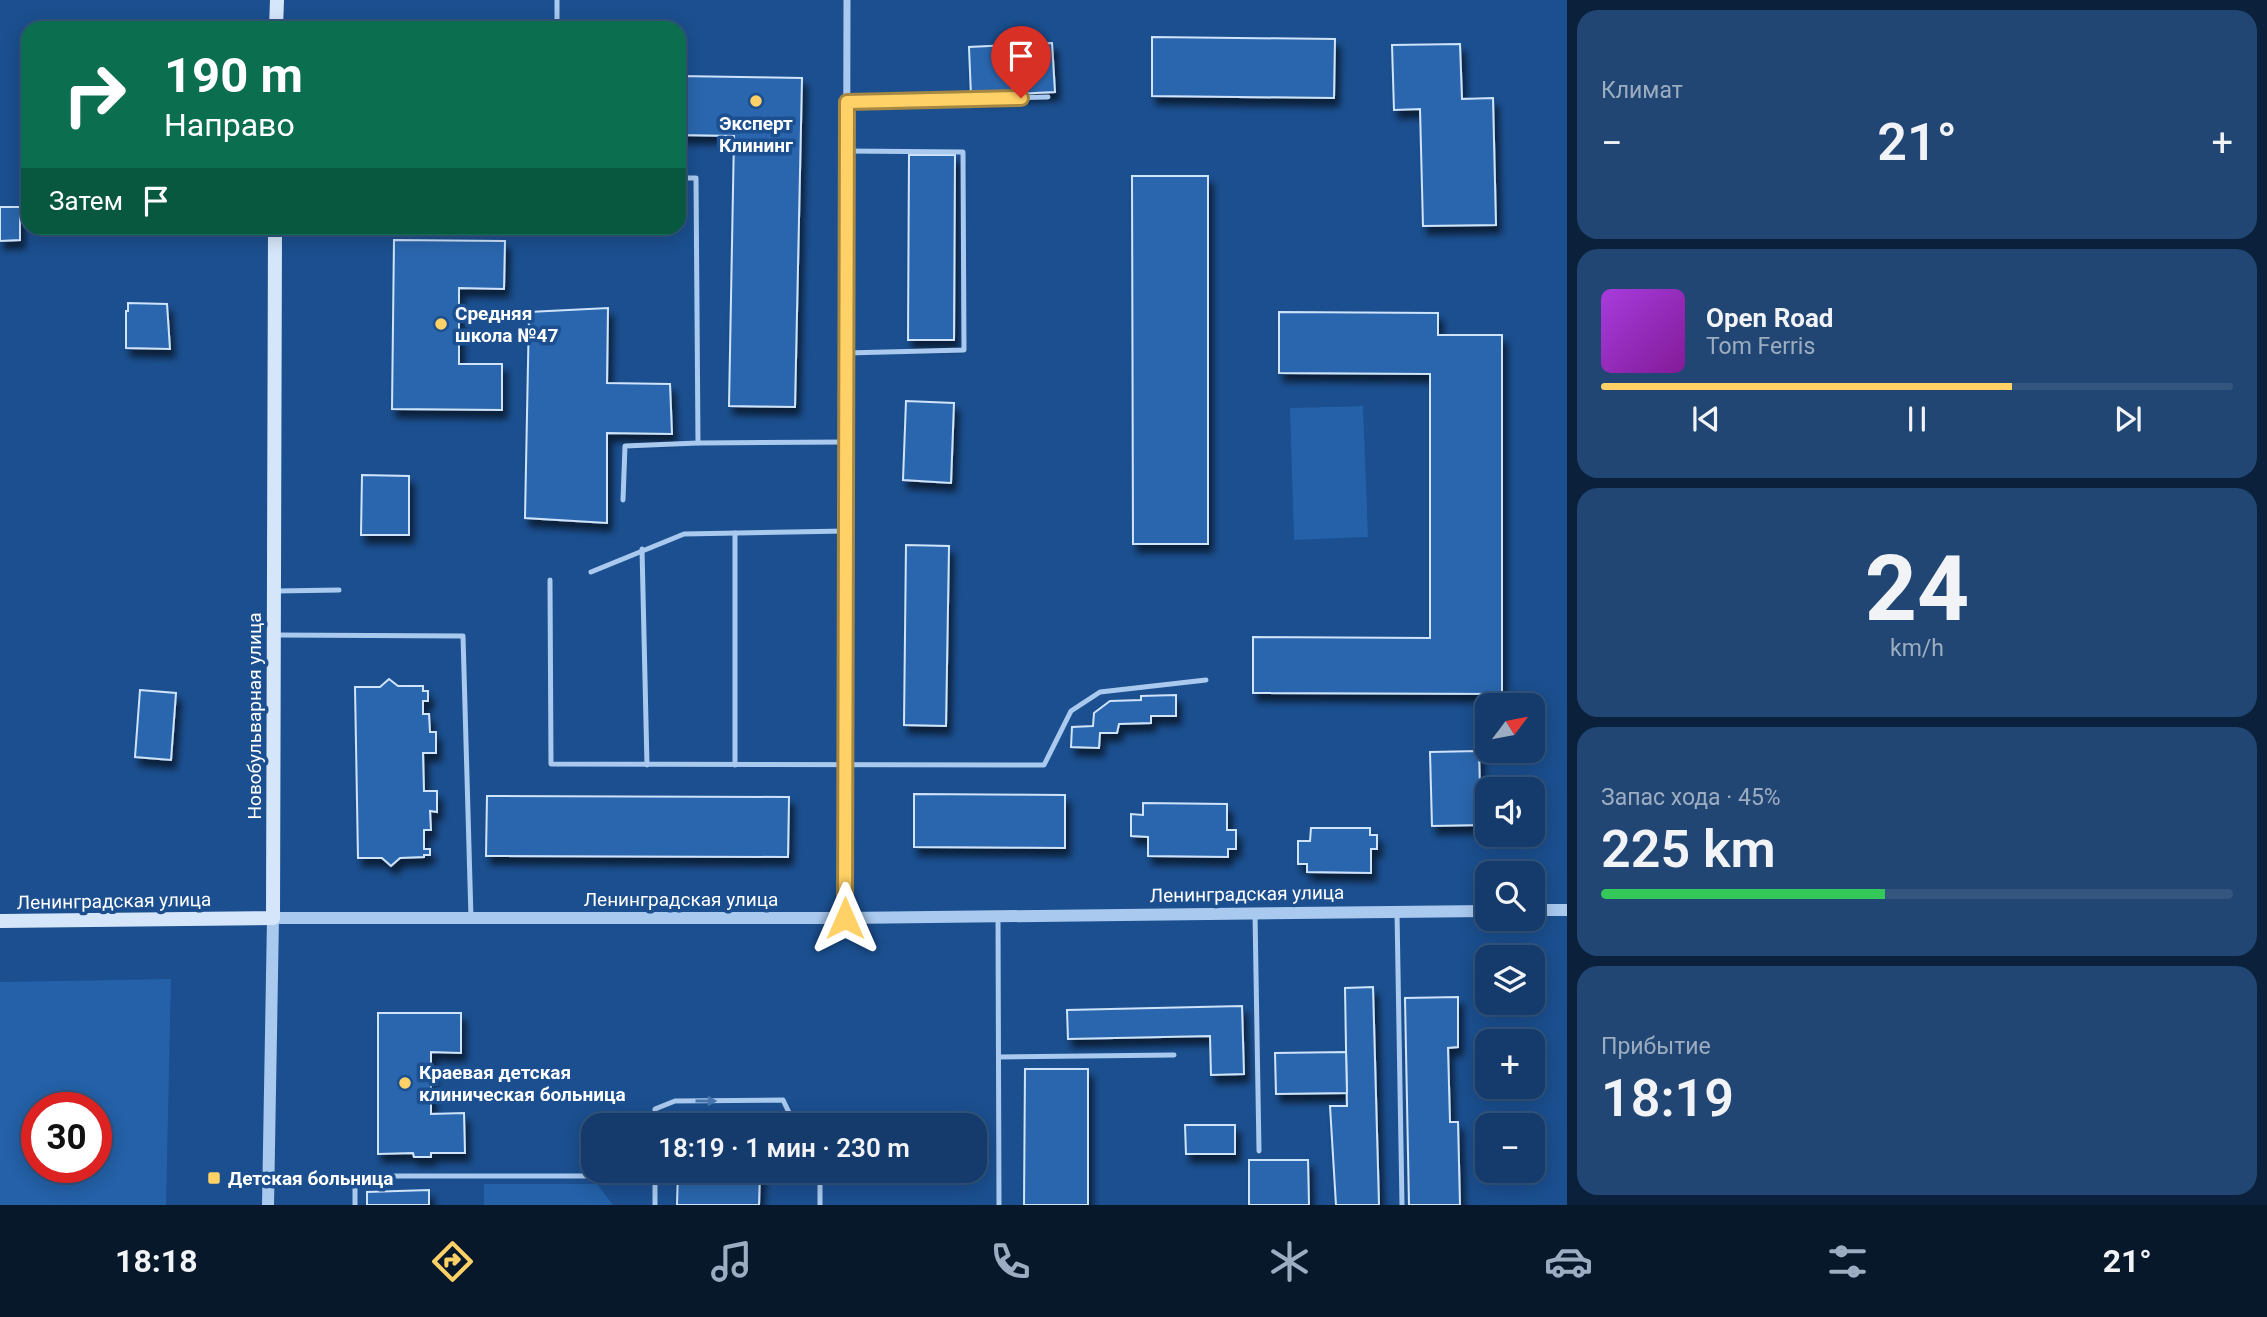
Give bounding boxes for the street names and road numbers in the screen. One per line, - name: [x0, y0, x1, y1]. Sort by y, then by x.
- street label: Новобульварная улица: [243, 613, 266, 819]
- street label: Ленинградская улица: [1149, 881, 1345, 907]
- street label: Ленинградская улица: [16, 888, 212, 914]
- street label: Ленинградская улица: [584, 888, 778, 911]

